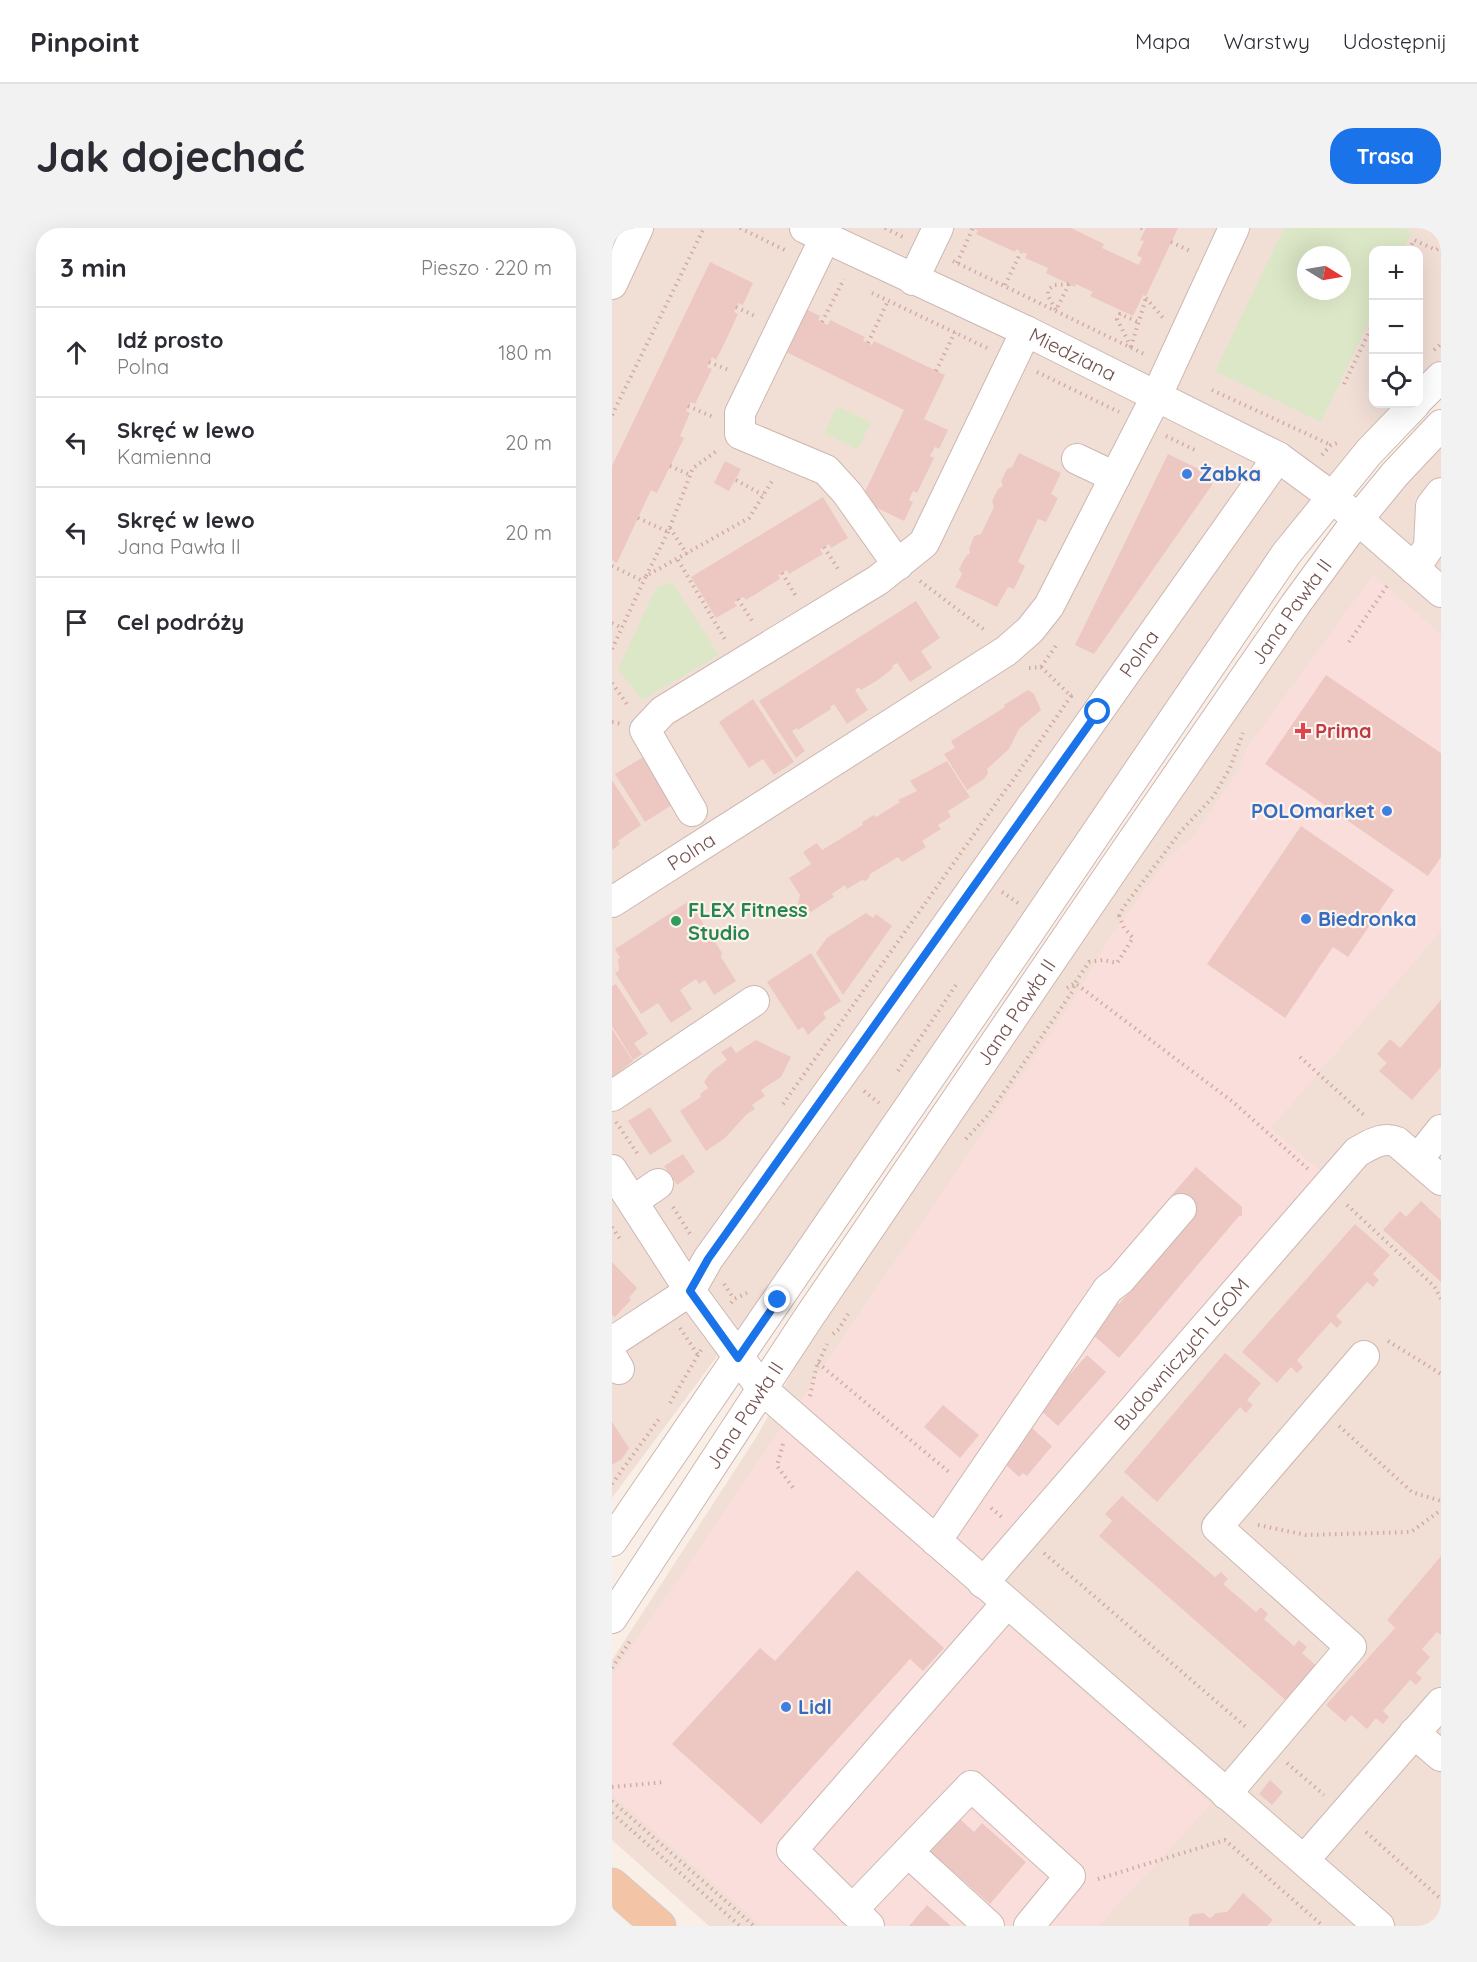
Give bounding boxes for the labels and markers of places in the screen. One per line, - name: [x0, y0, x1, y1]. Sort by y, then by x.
- place label: Żabka: [1199, 461, 1261, 486]
- marker: Żabka: [1180, 467, 1194, 481]
- place label: Prima: [1315, 718, 1371, 743]
- marker: Prima: [1296, 724, 1310, 738]
- place label: POLOmarket: [1251, 798, 1375, 823]
- marker: POLOmarket: [1380, 804, 1394, 818]
- place label: FLEX Fitness Studio: [688, 897, 808, 945]
- place label: Biedronka: [1318, 906, 1417, 931]
- marker: Biedronka: [1299, 912, 1313, 926]
- marker: FLEX Fitness Studio: [669, 914, 683, 928]
- place label: Lidl: [798, 1694, 832, 1719]
- marker: Lidl: [779, 1700, 793, 1714]

